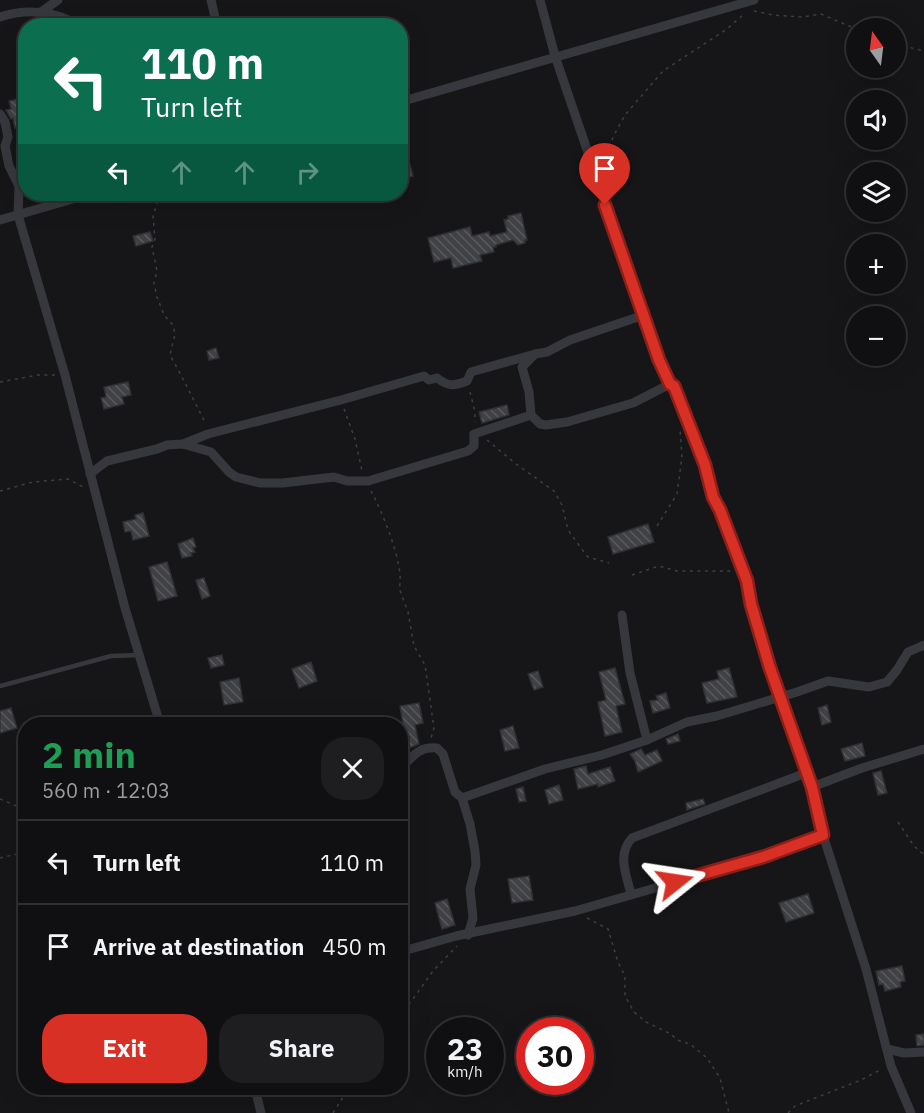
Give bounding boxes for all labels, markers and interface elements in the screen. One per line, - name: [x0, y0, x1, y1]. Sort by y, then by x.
- north arrow: [846, 18, 906, 78]
- map controls: [846, 18, 906, 366]
- text: 110 m: [141, 36, 264, 91]
- icon: left: [42, 42, 120, 120]
- text: Turn left: [141, 89, 242, 124]
- button: sound: [846, 90, 906, 150]
- pin: [579, 143, 630, 205]
- icon: arrive: [588, 152, 621, 185]
- icon: left: [102, 156, 135, 189]
- icon: ahead: [165, 156, 198, 189]
- icon: ahead: [228, 156, 261, 189]
- icon: right: [291, 156, 324, 189]
- button: layers: [846, 162, 906, 222]
- button: +: [846, 234, 906, 294]
- button: −: [846, 306, 906, 366]
- text: 2 min: [42, 731, 136, 778]
- button: close: [321, 737, 384, 800]
- text: 560 m · 12:03: [42, 777, 170, 804]
- icon: left: [42, 846, 75, 879]
- text: Turn left: [93, 848, 181, 877]
- text: 110 m: [320, 848, 384, 877]
- position arrow: [643, 850, 707, 914]
- icon: arrive: [42, 930, 75, 963]
- text: Arrive at destination: [93, 932, 304, 961]
- text: 450 m: [322, 932, 386, 961]
- button: Exit: [42, 1014, 207, 1083]
- button: Share: [219, 1014, 384, 1083]
- speed limit sign: 30: [516, 1017, 594, 1095]
- text: 23: [447, 1029, 483, 1068]
- text: km/h: [447, 1062, 483, 1081]

